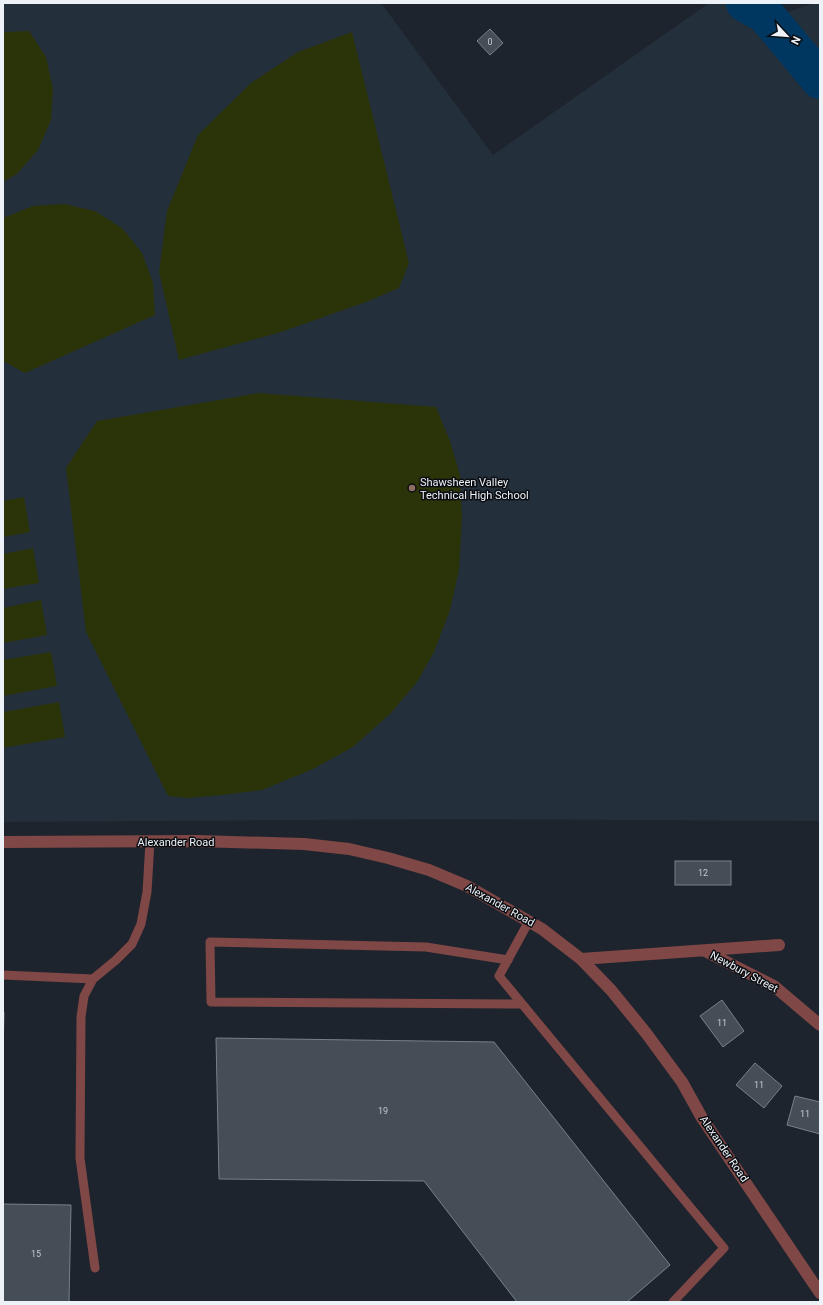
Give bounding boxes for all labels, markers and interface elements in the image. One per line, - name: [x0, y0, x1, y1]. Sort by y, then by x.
- north arrow: [767, 16, 807, 56]
- text: N: [788, 34, 803, 47]
- house number: 0: [487, 37, 493, 47]
- place label: Shawsheen Valley Technical High School: [420, 476, 529, 502]
- marker: Shawsheen Valley Technical High School: [407, 483, 417, 493]
- street label: Alexander Road: [138, 836, 214, 849]
- house number: 12: [698, 868, 708, 878]
- street label: Alexander Road: [463, 881, 537, 929]
- street label: Newbury Street: [708, 949, 780, 996]
- house number: 11: [717, 1018, 727, 1028]
- house number: 11: [754, 1080, 764, 1090]
- house number: 19: [378, 1106, 388, 1116]
- house number: 11: [800, 1109, 810, 1119]
- street label: Alexander Road: [697, 1113, 751, 1185]
- house number: 15: [31, 1249, 41, 1259]

